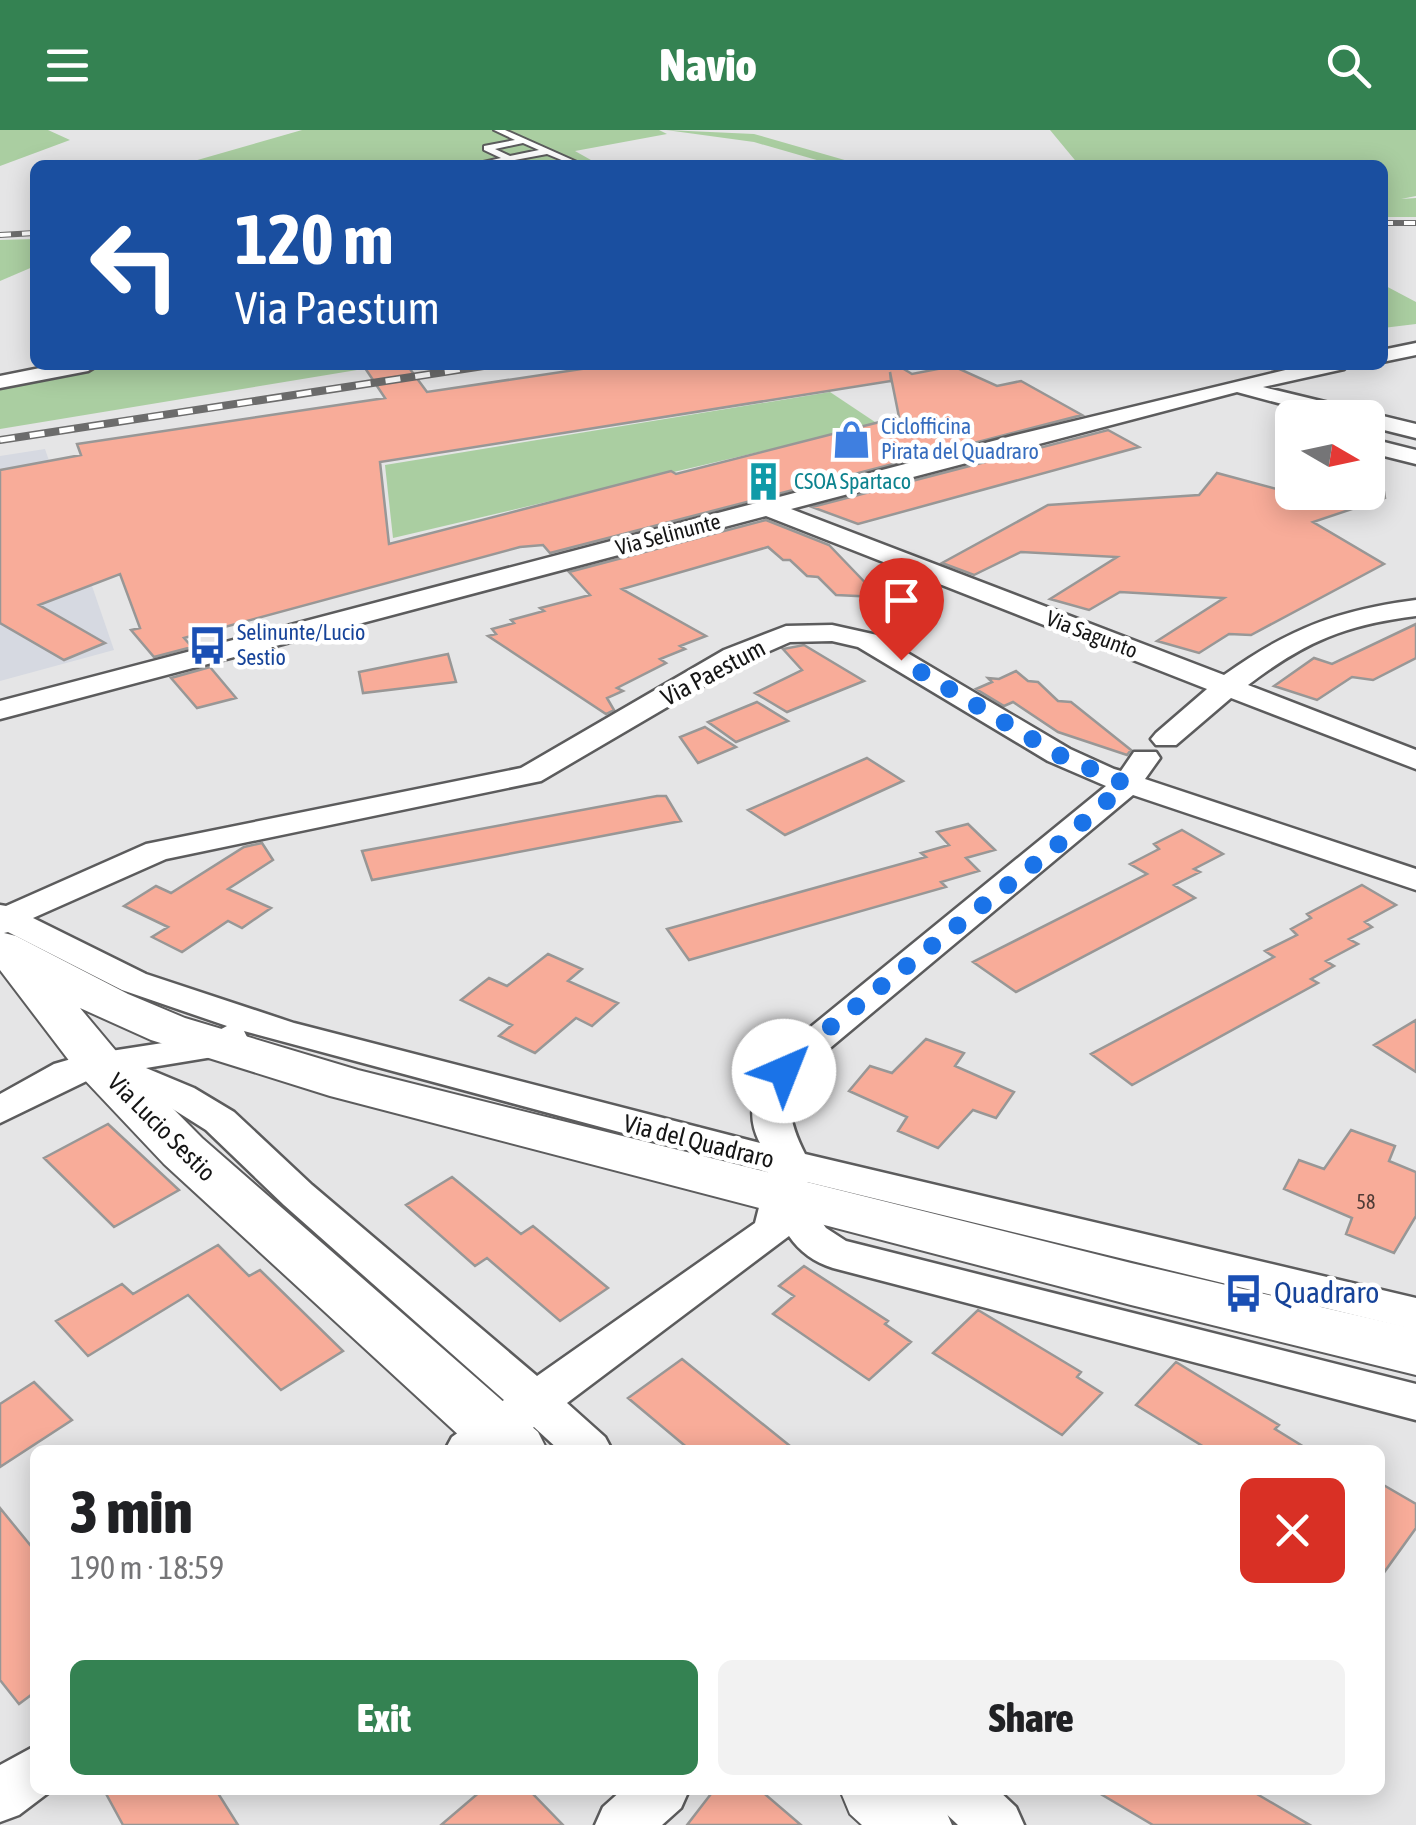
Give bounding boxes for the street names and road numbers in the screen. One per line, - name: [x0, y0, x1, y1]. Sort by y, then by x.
- street label: Via Selinunte: [613, 508, 723, 560]
- street label: Via Sagunto: [1043, 605, 1141, 663]
- street label: Via Paestum: [656, 633, 770, 711]
- street label: Via Lucio Sestio: [102, 1067, 222, 1187]
- street label: Via del Quadraro: [621, 1109, 777, 1173]

